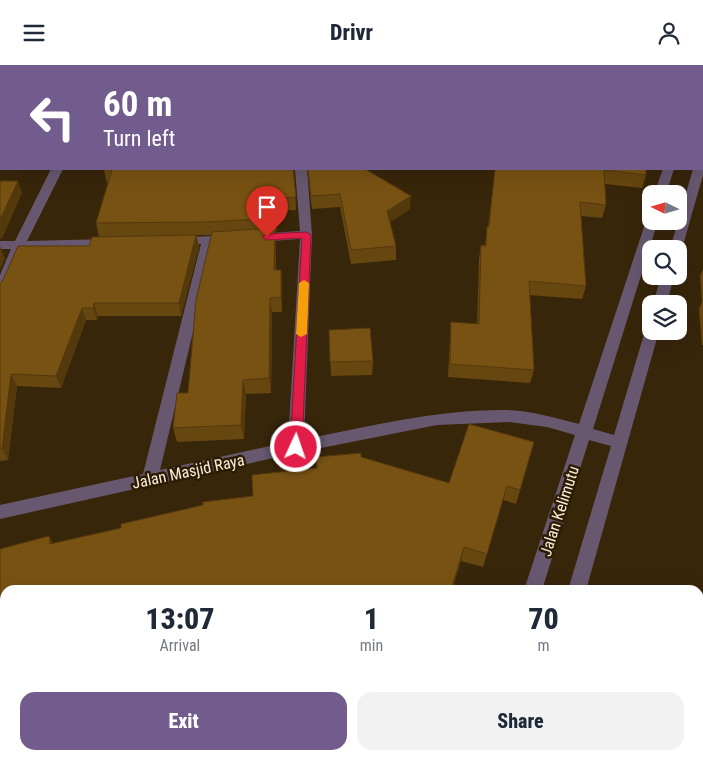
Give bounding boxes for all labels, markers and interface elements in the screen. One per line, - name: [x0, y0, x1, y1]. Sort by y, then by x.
- icon: menu: [20, 19, 48, 47]
- icon: person: [655, 19, 683, 47]
- text: Drivr: [330, 20, 373, 45]
- text: 60 m: [103, 84, 172, 125]
- icon: left: [20, 85, 85, 150]
- text: Turn left: [103, 126, 175, 151]
- north arrow: [642, 185, 688, 230]
- map controls: [642, 185, 687, 340]
- pin: [246, 186, 288, 237]
- icon: arrive: [253, 193, 281, 221]
- button: search: [642, 240, 687, 285]
- button: layers: [642, 295, 687, 340]
- position arrow: [269, 420, 321, 472]
- street label: Jalan Masjid Raya: [130, 450, 246, 493]
- street label: Jalan Kelimutu: [536, 464, 583, 559]
- text: 13:07: [145, 601, 215, 636]
- text: 1: [364, 601, 379, 636]
- text: 70: [528, 601, 559, 636]
- text: Arrival: [160, 636, 200, 655]
- text: min: [360, 636, 383, 655]
- text: m: [538, 636, 550, 655]
- button: Exit: [20, 692, 347, 750]
- button: Share: [357, 692, 684, 750]

